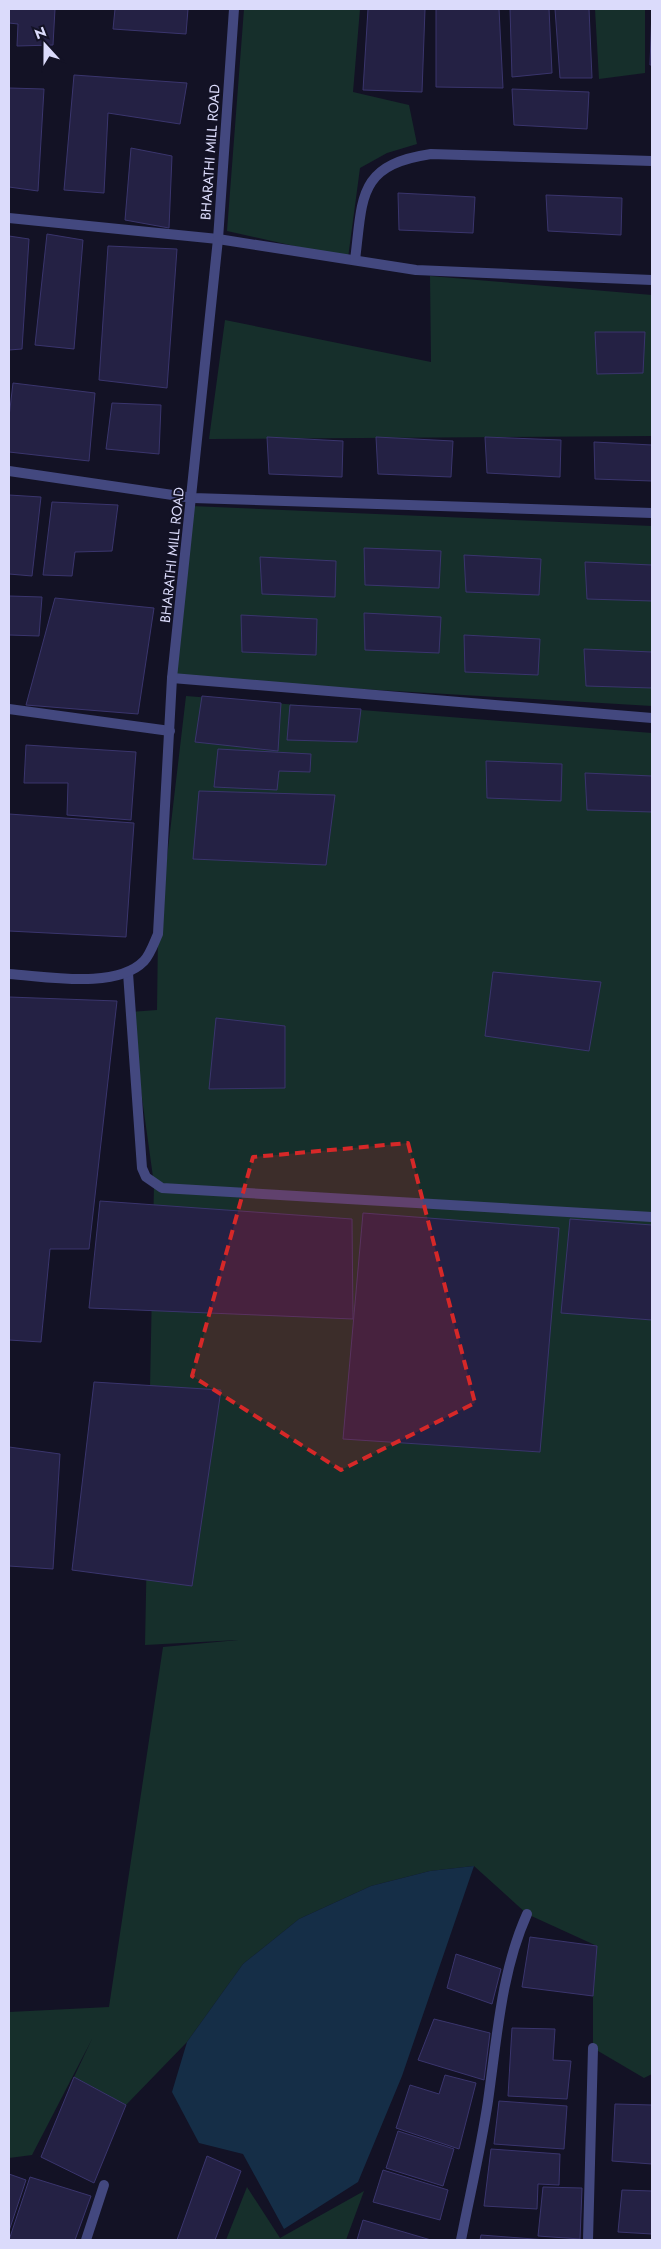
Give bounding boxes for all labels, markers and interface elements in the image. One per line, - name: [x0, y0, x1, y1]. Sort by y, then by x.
- north arrow: [20, 20, 70, 70]
- text: N: [32, 22, 49, 44]
- street label: BHARATHI MILL ROAD: [195, 83, 225, 221]
- street label: BHARATHI MILL ROAD: [155, 486, 189, 624]

